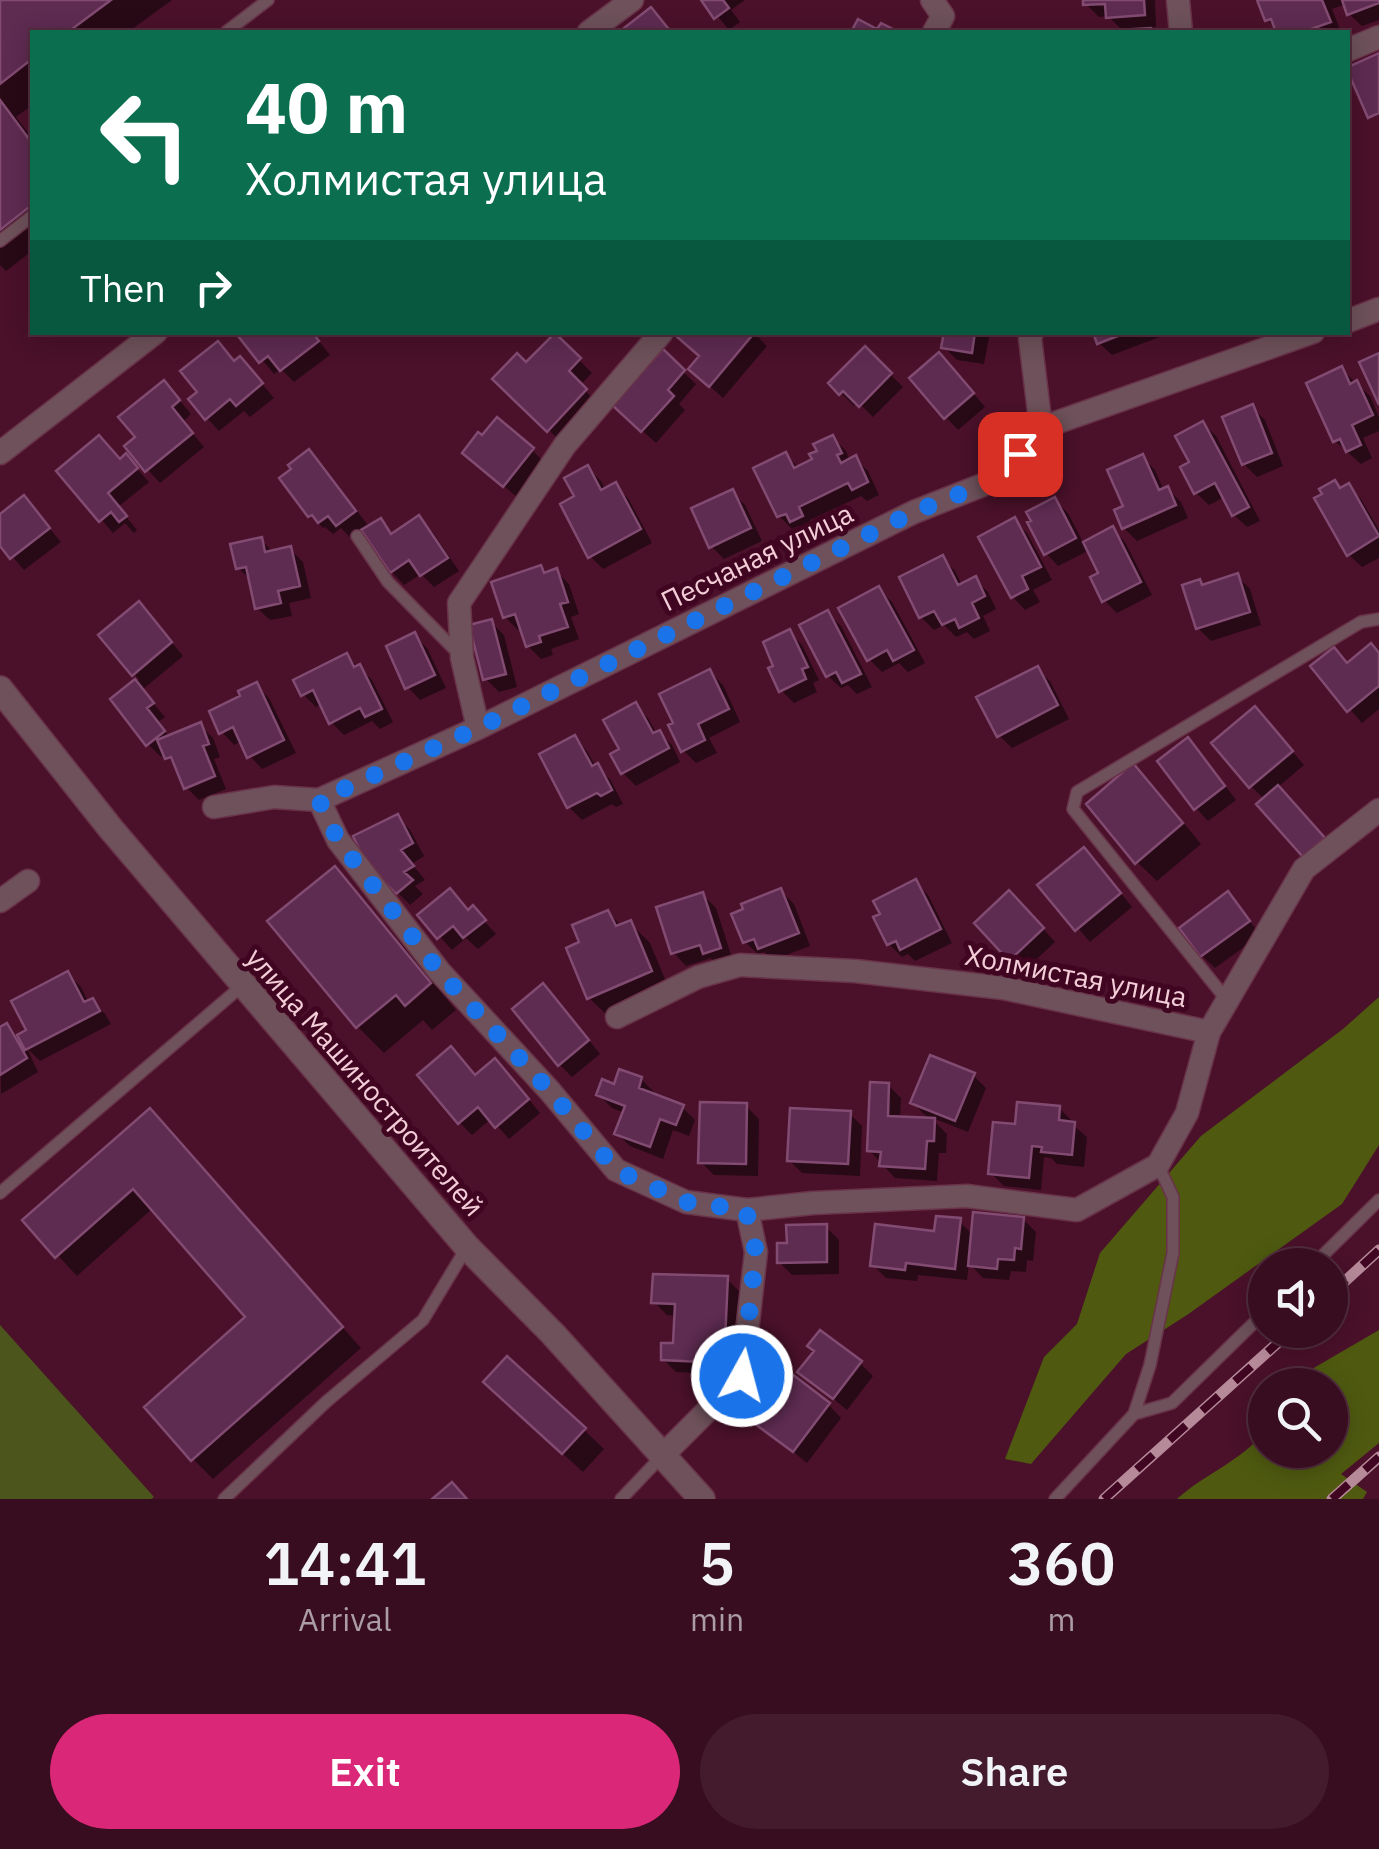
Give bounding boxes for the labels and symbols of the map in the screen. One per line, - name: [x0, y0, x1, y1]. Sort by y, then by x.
- pin: [978, 412, 1063, 497]
- street label: Песчаная улица: [655, 494, 859, 619]
- street label: Холмистая улица: [962, 936, 1190, 1015]
- street label: улица Машиностроителей: [238, 940, 492, 1224]
- position arrow: [690, 1324, 794, 1428]

